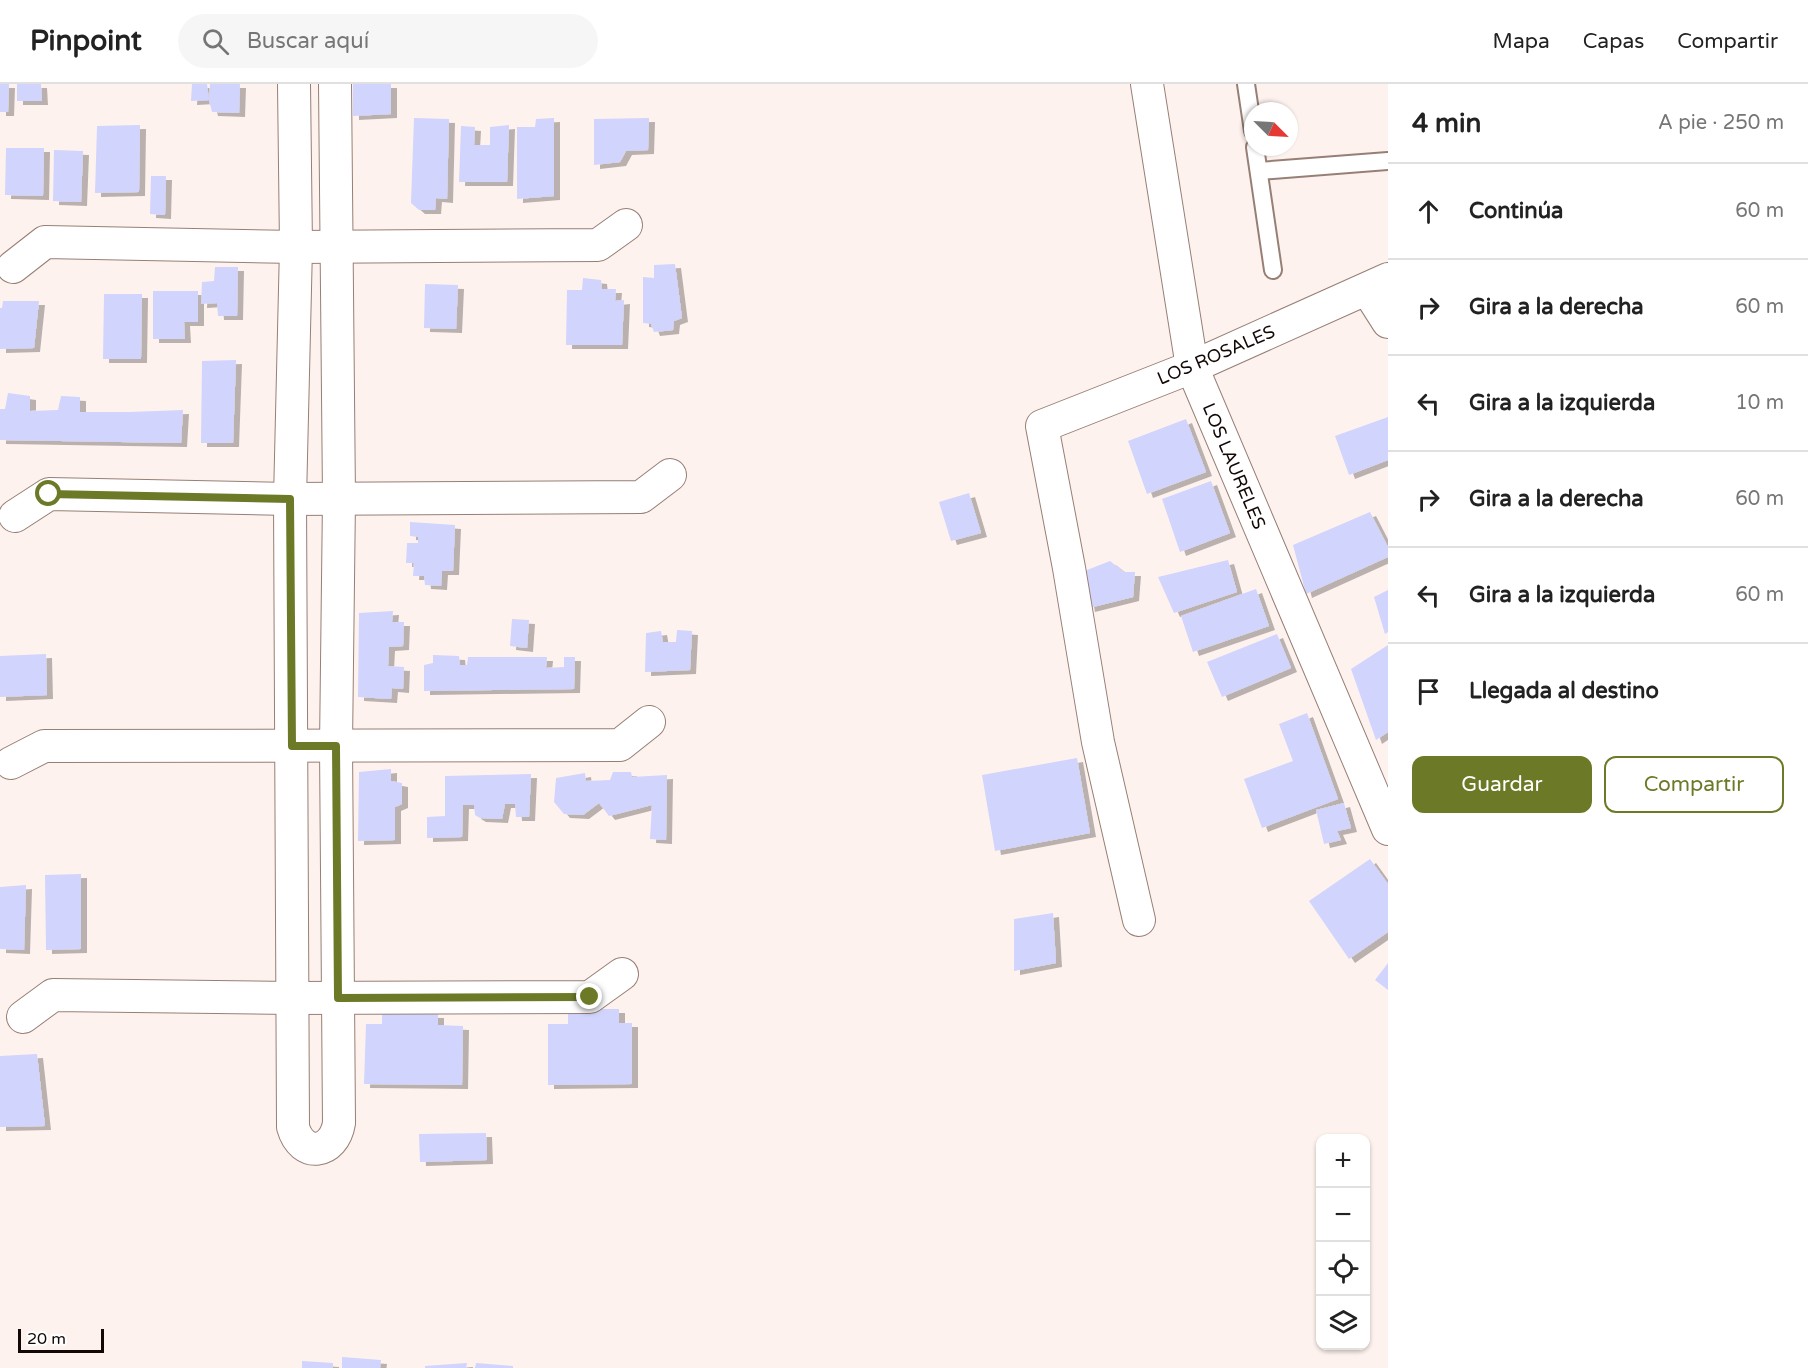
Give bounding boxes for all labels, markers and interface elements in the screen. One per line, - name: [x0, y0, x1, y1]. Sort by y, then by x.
- search box: [178, 14, 598, 68]
- text: Pinpoint: [30, 24, 142, 58]
- icon: search: [199, 25, 232, 58]
- text: Buscar aquí: [247, 28, 369, 54]
- text: Mapa: [1493, 29, 1550, 54]
- text: Capas: [1583, 29, 1644, 54]
- text: Compartir: [1677, 29, 1778, 54]
- north arrow: [1244, 102, 1298, 156]
- text: 4 min: [1412, 108, 1481, 139]
- text: A pie · 250 m: [1658, 111, 1784, 135]
- icon: ahead: [1412, 195, 1445, 228]
- text: Continúa: [1469, 198, 1563, 224]
- text: 60 m: [1735, 199, 1784, 223]
- icon: right: [1412, 291, 1445, 324]
- text: Gira a la derecha: [1469, 294, 1644, 320]
- text: 60 m: [1735, 295, 1784, 319]
- street label: LOS ROSALES: [1154, 320, 1278, 390]
- icon: left: [1412, 387, 1445, 420]
- text: Gira a la izquierda: [1469, 390, 1655, 416]
- text: 10 m: [1735, 391, 1784, 415]
- street label: LOS LAURELES: [1198, 400, 1270, 532]
- route start: [35, 480, 61, 506]
- icon: right: [1412, 483, 1445, 516]
- text: Gira a la derecha: [1469, 486, 1644, 512]
- text: 60 m: [1735, 487, 1784, 511]
- icon: left: [1412, 579, 1445, 612]
- text: Gira a la izquierda: [1469, 582, 1655, 608]
- text: 60 m: [1735, 583, 1784, 607]
- icon: arrive: [1412, 675, 1445, 708]
- text: Llegada al destino: [1469, 678, 1659, 704]
- button: Guardar: [1412, 756, 1592, 813]
- button: Compartir: [1604, 756, 1784, 813]
- route end: [576, 983, 602, 1009]
- map controls: [1316, 1134, 1370, 1350]
- button: +: [1316, 1134, 1370, 1188]
- button: −: [1316, 1188, 1370, 1242]
- button: locate: [1316, 1242, 1370, 1296]
- button: layers: [1316, 1296, 1370, 1350]
- scale bar: [18, 1326, 104, 1354]
- text: 20 m: [27, 1329, 66, 1349]

